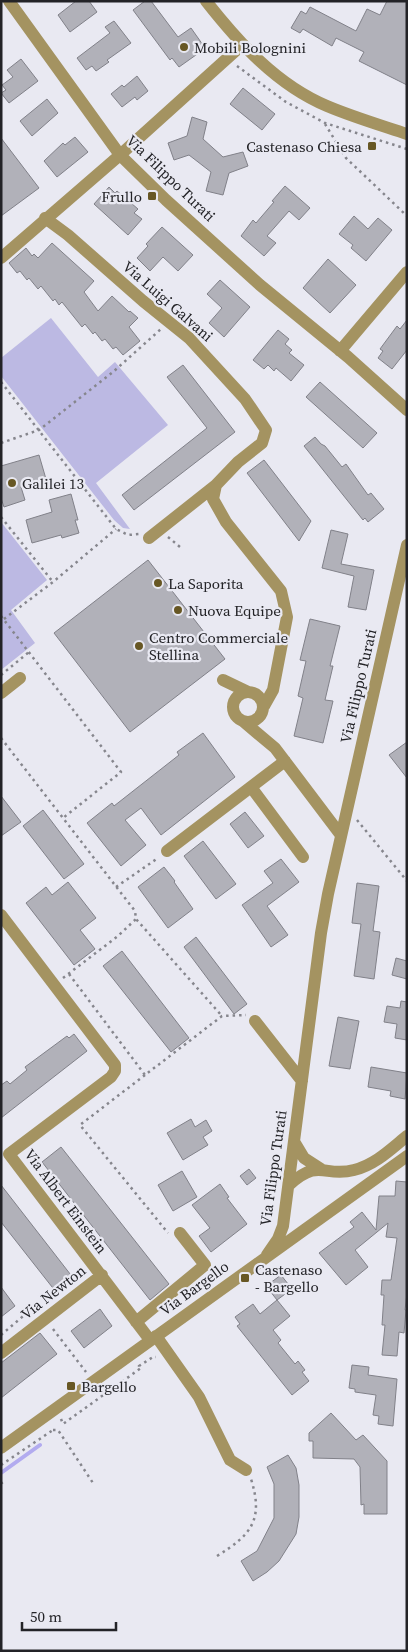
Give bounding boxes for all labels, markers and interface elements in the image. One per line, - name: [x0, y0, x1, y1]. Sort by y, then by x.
- place label: Mobili Bolognini: [194, 37, 306, 58]
- marker: Mobili Bolognini: [178, 41, 190, 53]
- street label: Via Filippo Turati: [122, 130, 220, 226]
- place label: Castenaso Chiesa: [246, 136, 362, 157]
- marker: Castenaso Chiesa: [366, 140, 378, 152]
- place label: Frullo: [101, 186, 142, 207]
- marker: Frullo: [146, 190, 158, 202]
- street label: Via Luigi Galvani: [118, 256, 218, 346]
- place label: Galilei 13: [22, 473, 84, 494]
- marker: Galilei 13: [6, 477, 18, 489]
- place label: La Saporita: [168, 573, 244, 594]
- marker: La Saporita: [152, 577, 164, 589]
- place label: Nuova Equipe: [188, 600, 281, 621]
- marker: Nuova Equipe: [172, 604, 184, 616]
- place label: Centro Commerciale Stellina: [149, 627, 288, 665]
- street label: Via Filippo Turati: [335, 627, 381, 745]
- marker: Centro Commerciale Stellina: [133, 640, 145, 652]
- street label: Via Filippo Turati: [254, 1109, 292, 1227]
- street label: Via Albert Einstein: [20, 1144, 112, 1258]
- street label: Via Bargello: [155, 1256, 233, 1320]
- place label: Castenaso - Bargello: [255, 1259, 323, 1297]
- street label: Via Newton: [16, 1260, 90, 1324]
- marker: Castenaso - Bargello: [239, 1272, 251, 1284]
- place label: Bargello: [81, 1376, 137, 1397]
- marker: Bargello: [65, 1380, 77, 1392]
- scale bar: [22, 1600, 116, 1632]
- text: 50 m: [30, 1606, 62, 1627]

